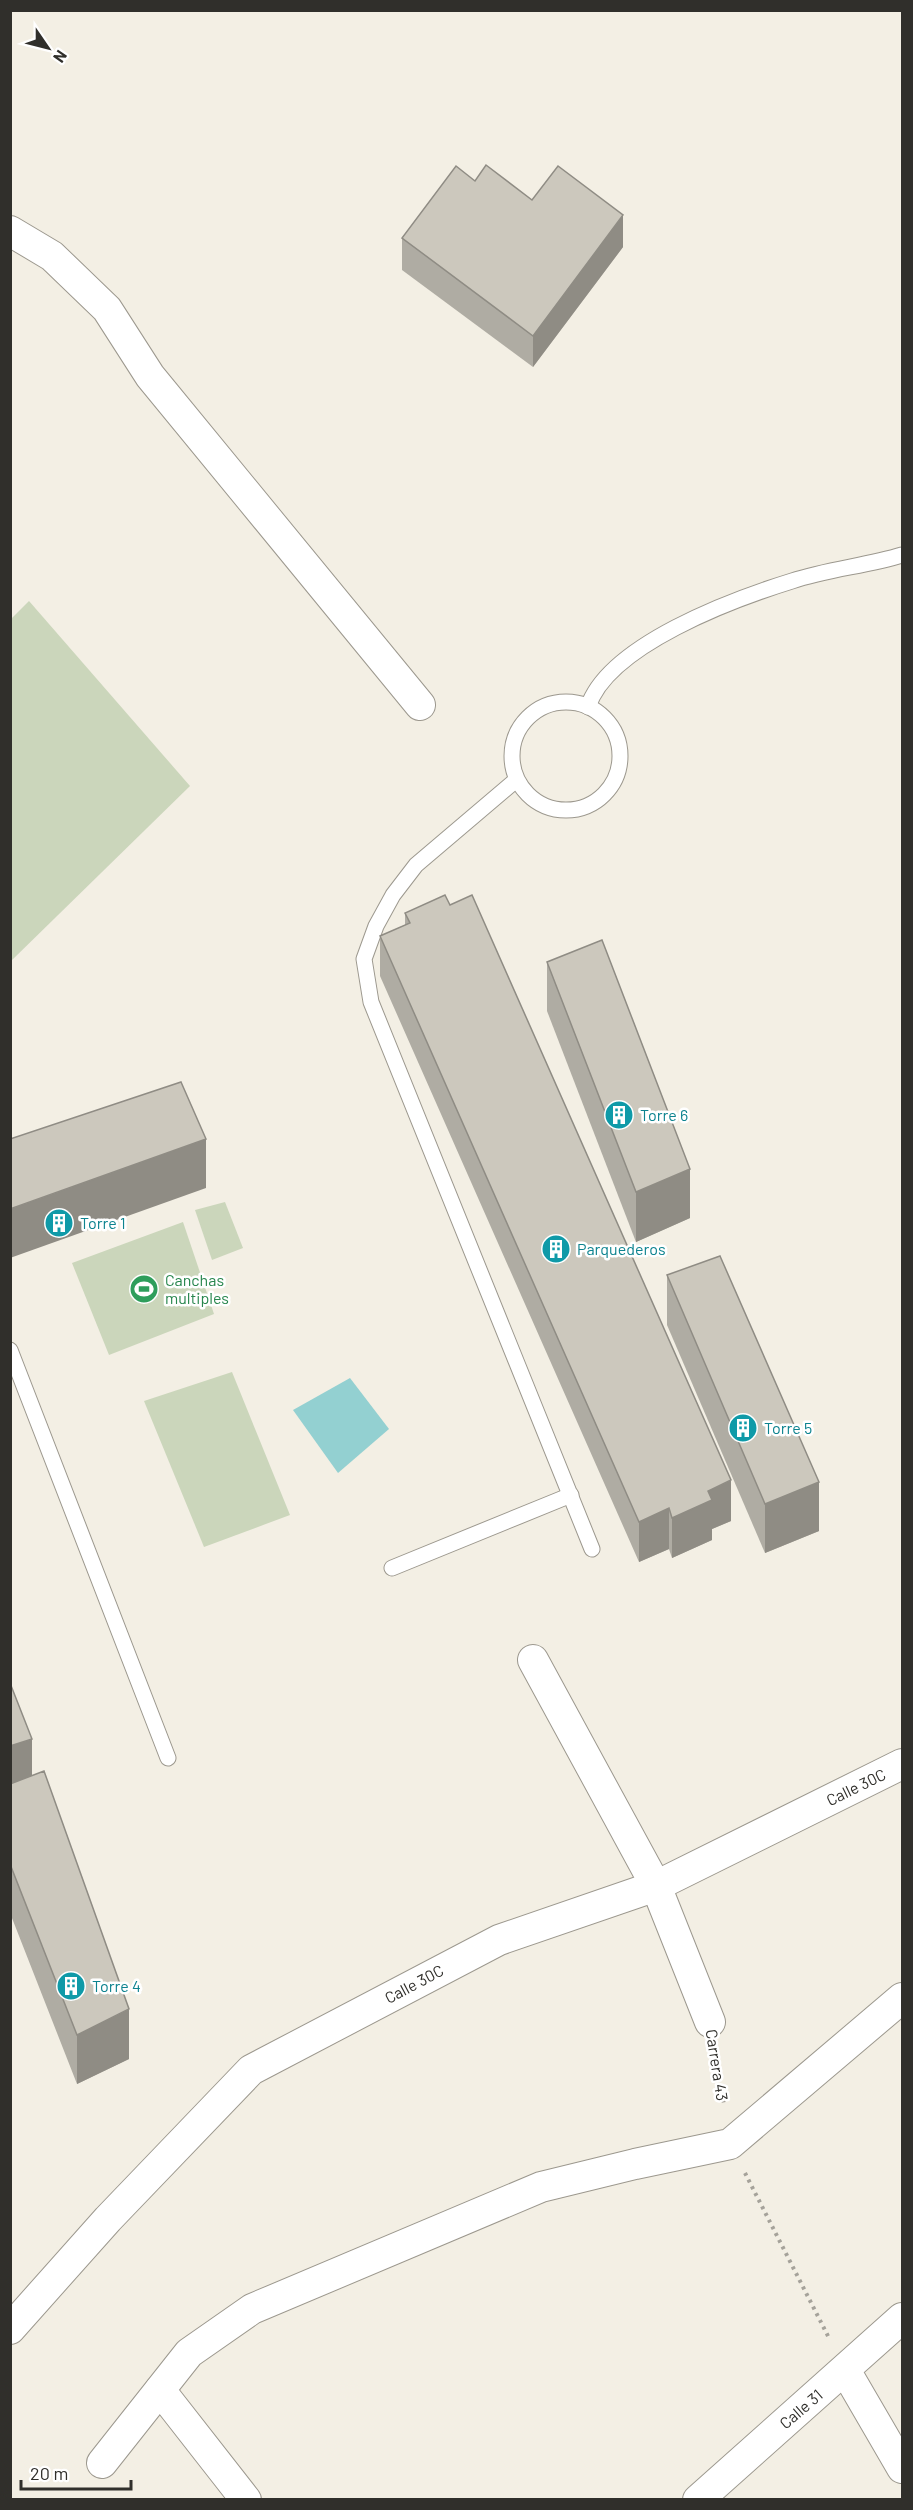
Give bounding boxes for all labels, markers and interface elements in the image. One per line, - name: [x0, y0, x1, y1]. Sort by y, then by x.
- north arrow: [18, 18, 78, 78]
- text: N: [50, 47, 72, 67]
- building icon: Torre 6: [603, 1099, 635, 1131]
- place label: Torre 6: [640, 1105, 688, 1124]
- building icon: Torre 1: [43, 1207, 75, 1239]
- place label: Torre 1: [80, 1213, 126, 1232]
- building icon: Parquederos: [540, 1233, 572, 1265]
- place label: Parquederos: [577, 1239, 666, 1258]
- place label: Canchas multiples: [165, 1270, 229, 1307]
- sports icon: Canchas multiples: [128, 1273, 160, 1305]
- building icon: Torre 5: [727, 1412, 759, 1444]
- place label: Torre 5: [764, 1418, 812, 1437]
- street label: Calle 30C: [823, 1764, 889, 1809]
- street label: Calle 30C: [381, 1960, 446, 2007]
- building icon: Torre 4: [55, 1970, 87, 2002]
- place label: Torre 4: [92, 1976, 141, 1995]
- street label: Carrera 43: [702, 2028, 733, 2102]
- street label: Calle 31: [775, 2385, 826, 2432]
- scale bar: [21, 2453, 130, 2491]
- text: 20 m: [30, 2462, 68, 2484]

